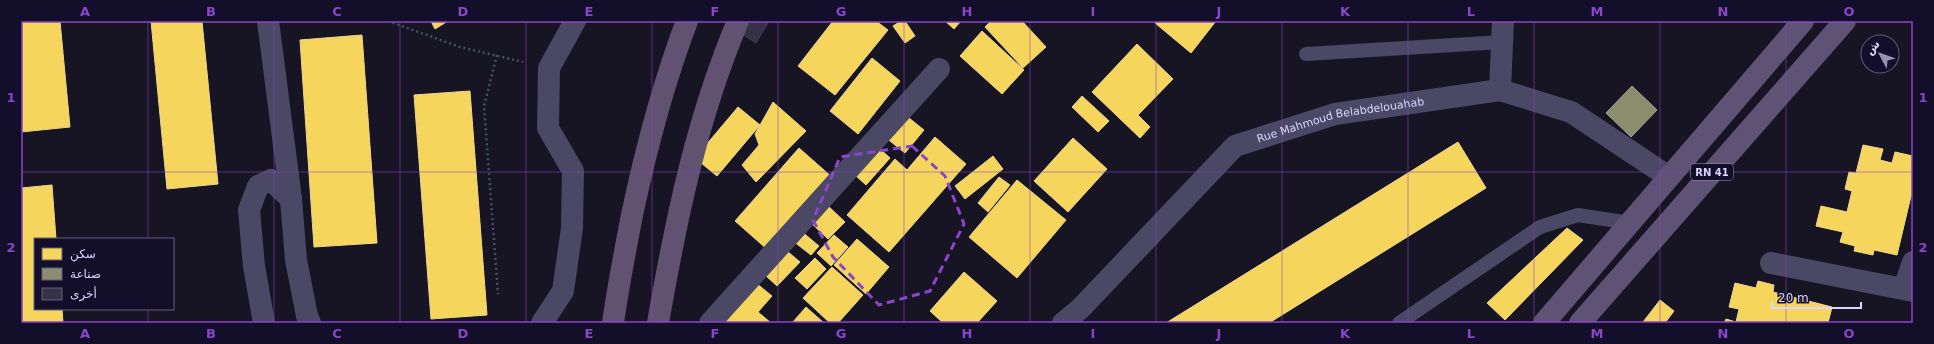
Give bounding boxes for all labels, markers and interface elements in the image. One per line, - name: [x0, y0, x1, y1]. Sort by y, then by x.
- text: A: [80, 4, 90, 19]
- text: B: [206, 4, 216, 19]
- text: C: [332, 4, 342, 19]
- text: D: [458, 4, 469, 19]
- text: E: [585, 4, 593, 19]
- text: F: [711, 4, 719, 19]
- text: G: [836, 4, 846, 19]
- text: H: [962, 4, 972, 19]
- text: I: [1091, 4, 1095, 19]
- text: J: [1216, 4, 1221, 19]
- text: K: [1340, 4, 1351, 19]
- text: L: [1467, 4, 1475, 19]
- text: M: [1591, 4, 1603, 19]
- text: N: [1718, 4, 1728, 19]
- text: O: [1843, 4, 1855, 19]
- north arrow: [1860, 34, 1900, 74]
- text: ش: [1863, 38, 1883, 58]
- text: 1: [6, 90, 16, 105]
- text: 1: [1918, 90, 1928, 105]
- street label: Rue Mahmoud Belabdelouahab: [1255, 95, 1425, 146]
- road number: RN 41: [1691, 164, 1733, 180]
- legend: [34, 238, 174, 310]
- text: 2: [6, 240, 16, 255]
- text: 2: [1918, 240, 1928, 255]
- text: سكن: [70, 247, 96, 262]
- text: صناعة: [70, 267, 101, 281]
- scale bar: [1772, 284, 1861, 310]
- text: أخرى: [70, 286, 97, 302]
- text: 20 m: [1778, 291, 1809, 305]
- text: A: [80, 326, 90, 341]
- text: B: [206, 326, 216, 341]
- text: C: [332, 326, 342, 341]
- text: D: [458, 326, 469, 341]
- text: E: [585, 326, 593, 341]
- text: F: [711, 326, 719, 341]
- text: G: [836, 326, 846, 341]
- text: H: [962, 326, 972, 341]
- text: I: [1091, 326, 1095, 341]
- text: J: [1216, 326, 1221, 341]
- text: K: [1340, 326, 1351, 341]
- text: L: [1467, 326, 1475, 341]
- text: M: [1591, 326, 1603, 341]
- text: N: [1718, 326, 1728, 341]
- text: O: [1843, 326, 1855, 341]

